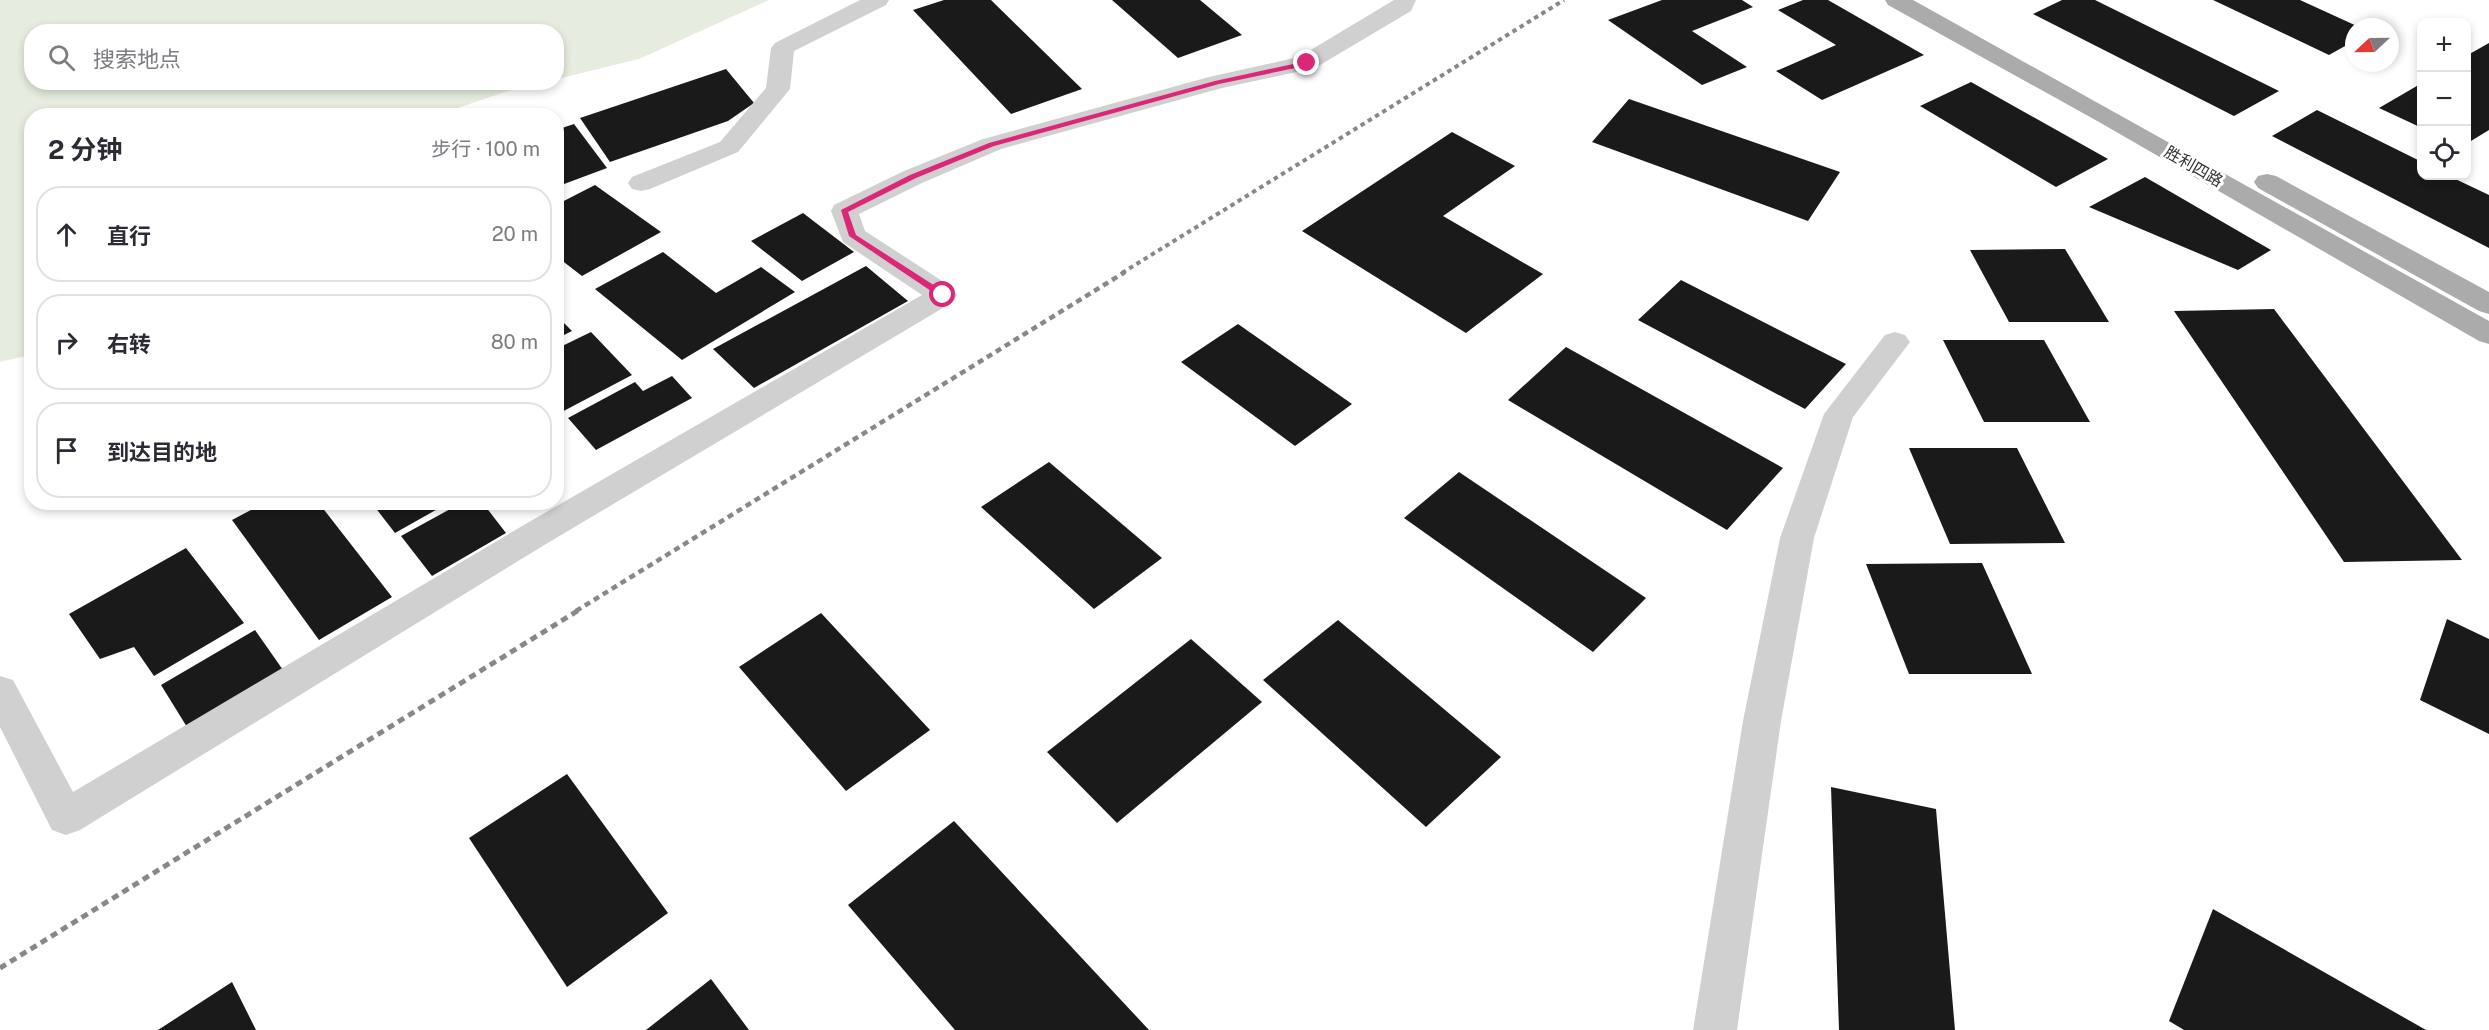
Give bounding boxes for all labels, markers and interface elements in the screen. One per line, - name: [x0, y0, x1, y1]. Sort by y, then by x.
- north arrow: [2345, 18, 2399, 72]
- map controls: [2417, 18, 2471, 180]
- button: +: [2417, 18, 2471, 72]
- search box: [24, 24, 564, 90]
- icon: search: [45, 41, 78, 74]
- text: 搜索地点: [93, 46, 181, 72]
- route end: [1293, 49, 1319, 75]
- button: −: [2417, 72, 2471, 126]
- button: locate: [2417, 126, 2471, 180]
- text: 2 分钟: [48, 134, 122, 165]
- text: 步行 · 100 m: [431, 137, 540, 161]
- street label: 胜利四路: [2161, 142, 2226, 191]
- icon: ahead: [50, 218, 83, 251]
- text: 20 m: [492, 222, 538, 246]
- text: 直行: [107, 223, 151, 249]
- route start: [929, 281, 955, 307]
- icon: right: [50, 326, 83, 359]
- text: 80 m: [491, 330, 538, 354]
- text: 右转: [107, 331, 151, 357]
- icon: arrive: [50, 434, 83, 467]
- text: 到达目的地: [107, 439, 217, 465]

